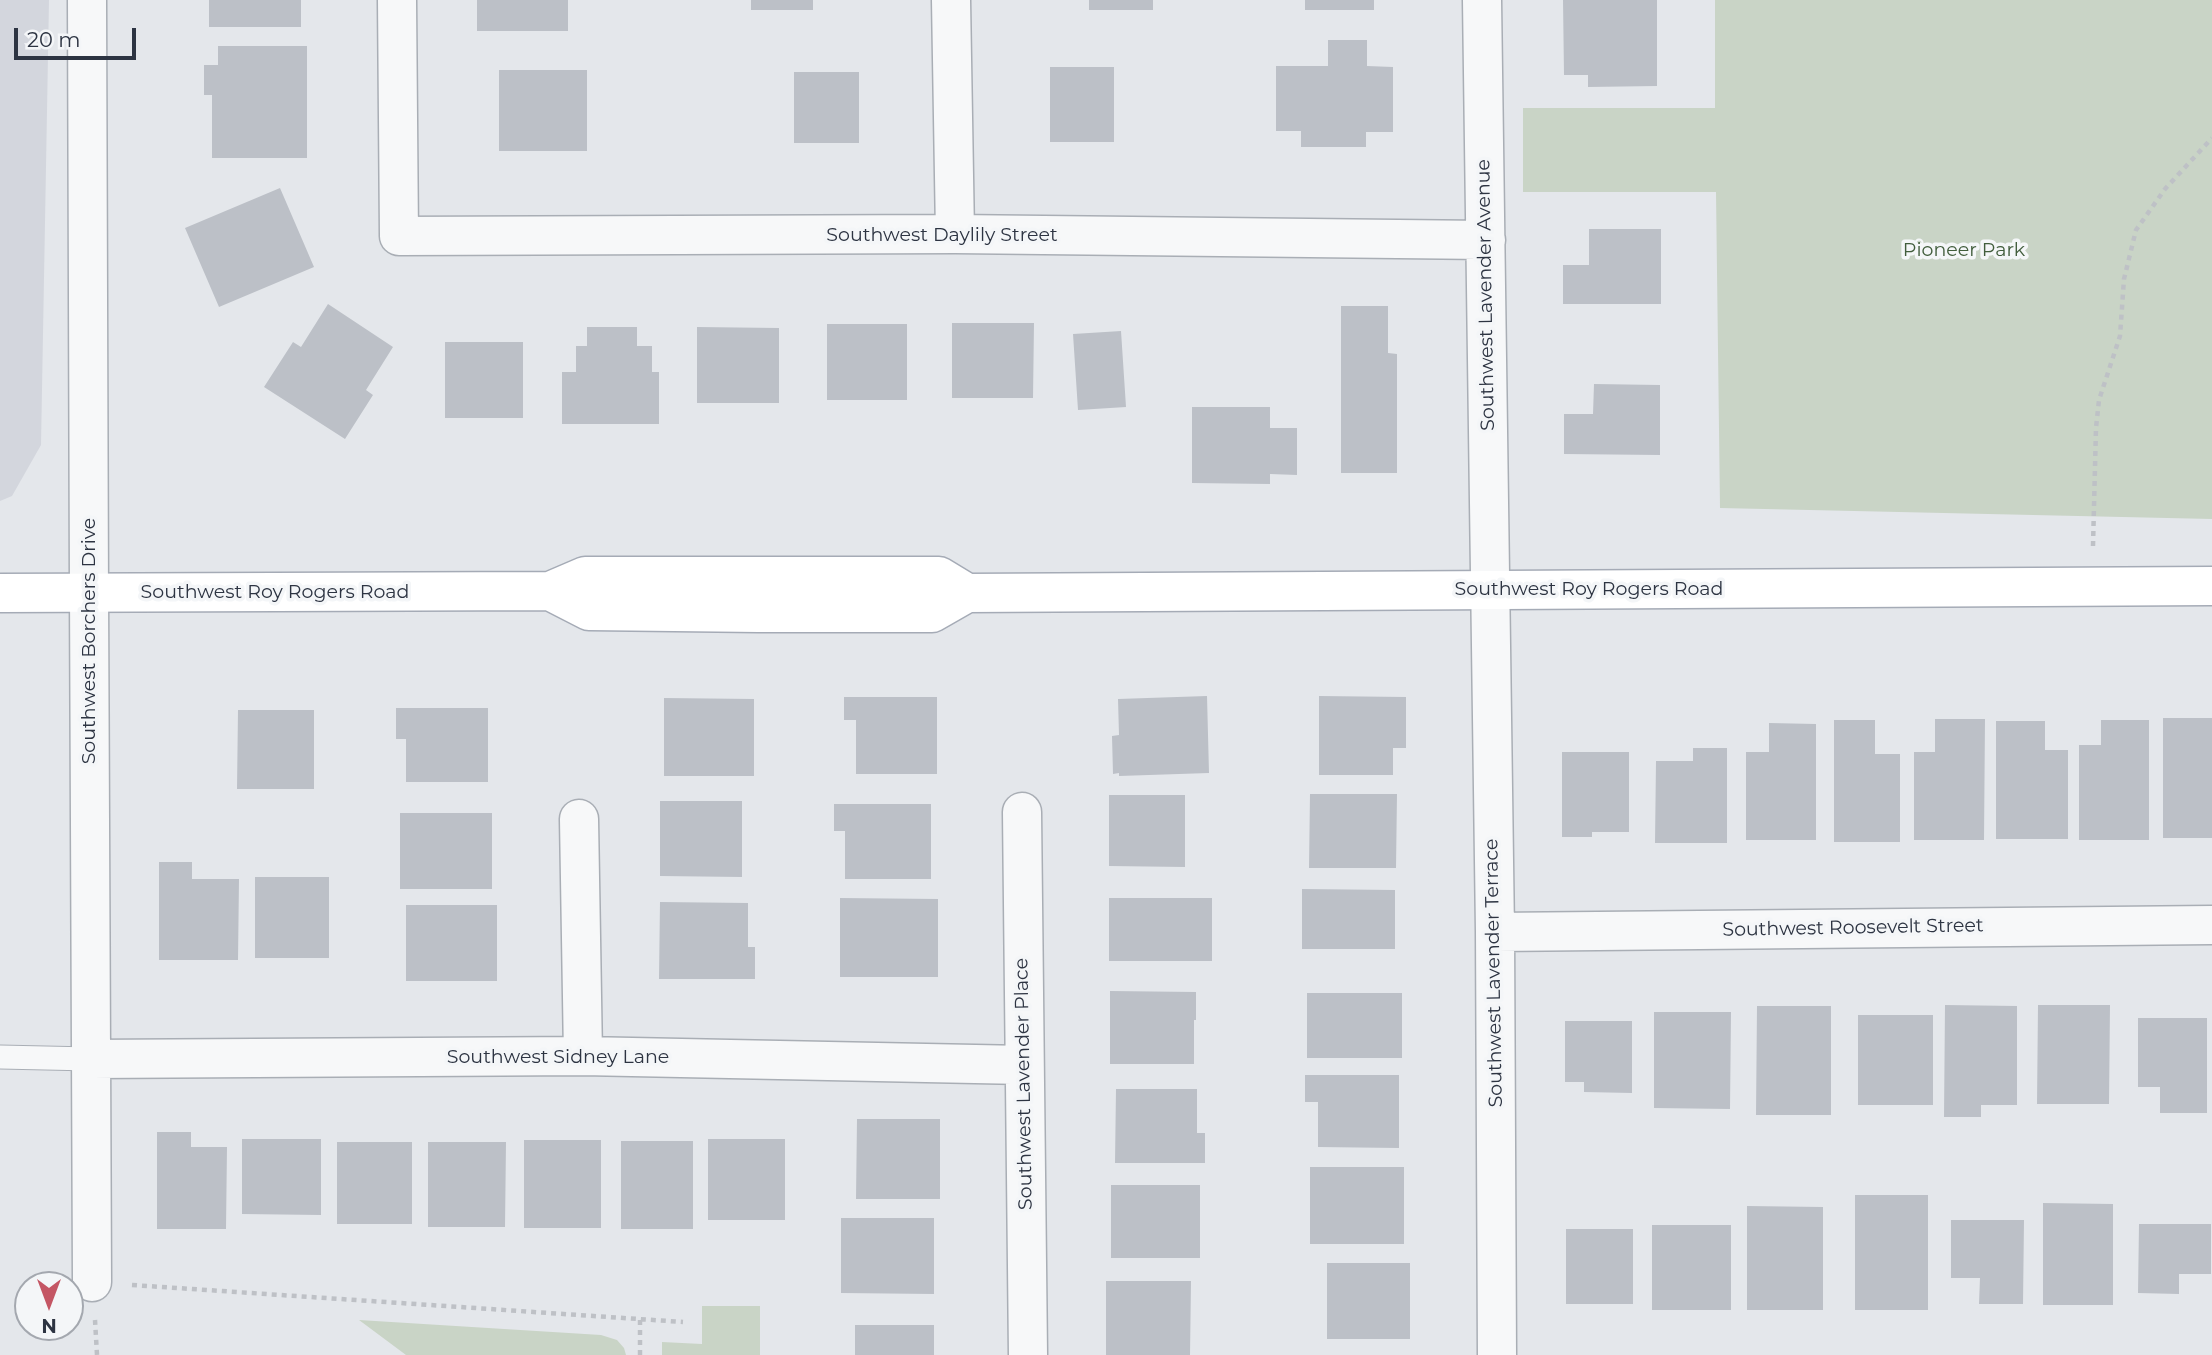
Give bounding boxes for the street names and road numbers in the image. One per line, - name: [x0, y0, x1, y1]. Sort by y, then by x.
- street label: Southwest Lavender Avenue: [1472, 159, 1500, 431]
- street label: Southwest Daylily Street: [826, 224, 1058, 246]
- street label: Southwest Borchers Drive: [78, 518, 100, 764]
- street label: Southwest Roy Rogers Road: [1455, 578, 1723, 600]
- street label: Southwest Roy Rogers Road: [141, 581, 409, 603]
- street label: Southwest Lavender Terrace: [1480, 838, 1508, 1108]
- street label: Southwest Roosevelt Street: [1722, 914, 1984, 942]
- street label: Southwest Lavender Place: [1010, 958, 1038, 1210]
- street label: Southwest Sidney Lane: [447, 1046, 669, 1068]

